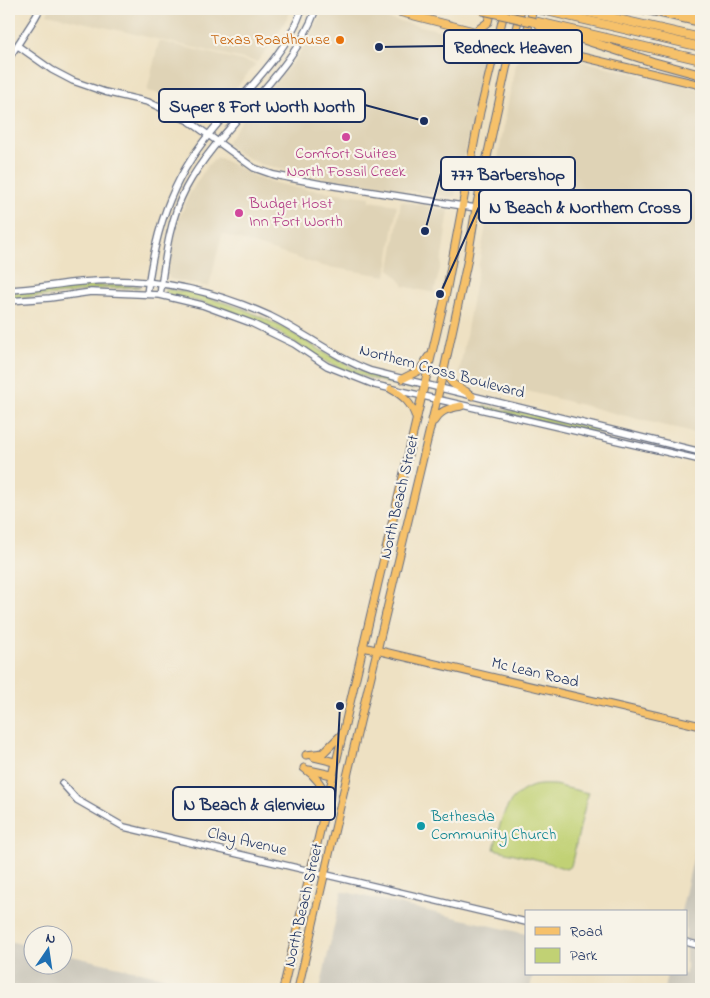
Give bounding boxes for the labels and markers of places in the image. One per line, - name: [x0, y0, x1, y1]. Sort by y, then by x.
- place label: Texas Roadhouse: [211, 28, 331, 52]
- callout: Redneck Heaven: [444, 30, 582, 63]
- marker: Texas Roadhouse: [334, 34, 346, 46]
- callout: Super 8 Fort Worth North: [159, 89, 365, 122]
- marker: Comfort Suites North Fossil Creek: [340, 131, 352, 143]
- place label: Comfort Suites North Fossil Creek: [286, 142, 407, 184]
- callout: 777 Barbershop: [441, 157, 575, 190]
- callout: N Beach & Northern Cross: [479, 190, 691, 223]
- place label: Budget Host Inn Fort Worth: [248, 192, 343, 234]
- marker: Budget Host Inn Fort Worth: [233, 207, 245, 219]
- callout: N Beach & Glenview: [173, 787, 335, 820]
- place label: Bethesda Community Church: [430, 805, 556, 847]
- marker: Bethesda Community Church: [415, 820, 427, 832]

